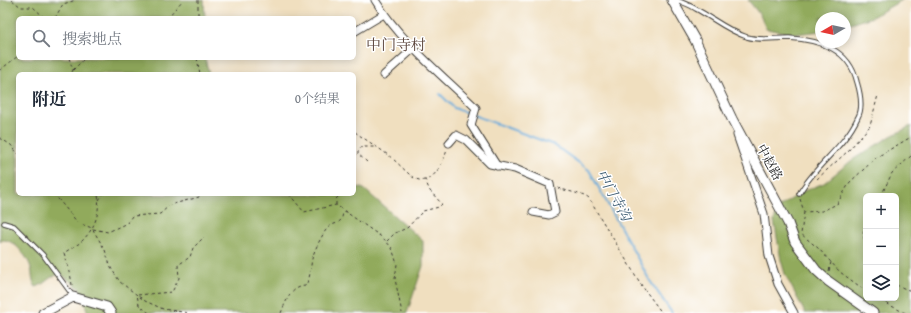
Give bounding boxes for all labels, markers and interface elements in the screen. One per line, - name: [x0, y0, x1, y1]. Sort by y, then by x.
- north arrow: [815, 12, 851, 48]
- search box: [16, 16, 356, 60]
- icon: search: [30, 27, 52, 49]
- text: 搜索地点: [62, 28, 122, 49]
- district label: 中门寺村: [366, 34, 426, 55]
- text: 附近: [32, 86, 66, 111]
- text: 0个结果: [295, 89, 340, 108]
- street label: 中赵路: [752, 141, 787, 184]
- water label: 中门寺沟: [592, 166, 637, 226]
- map controls: [863, 193, 899, 301]
- button: +: [863, 193, 899, 229]
- button: −: [863, 229, 899, 265]
- button: layers: [863, 265, 899, 301]

